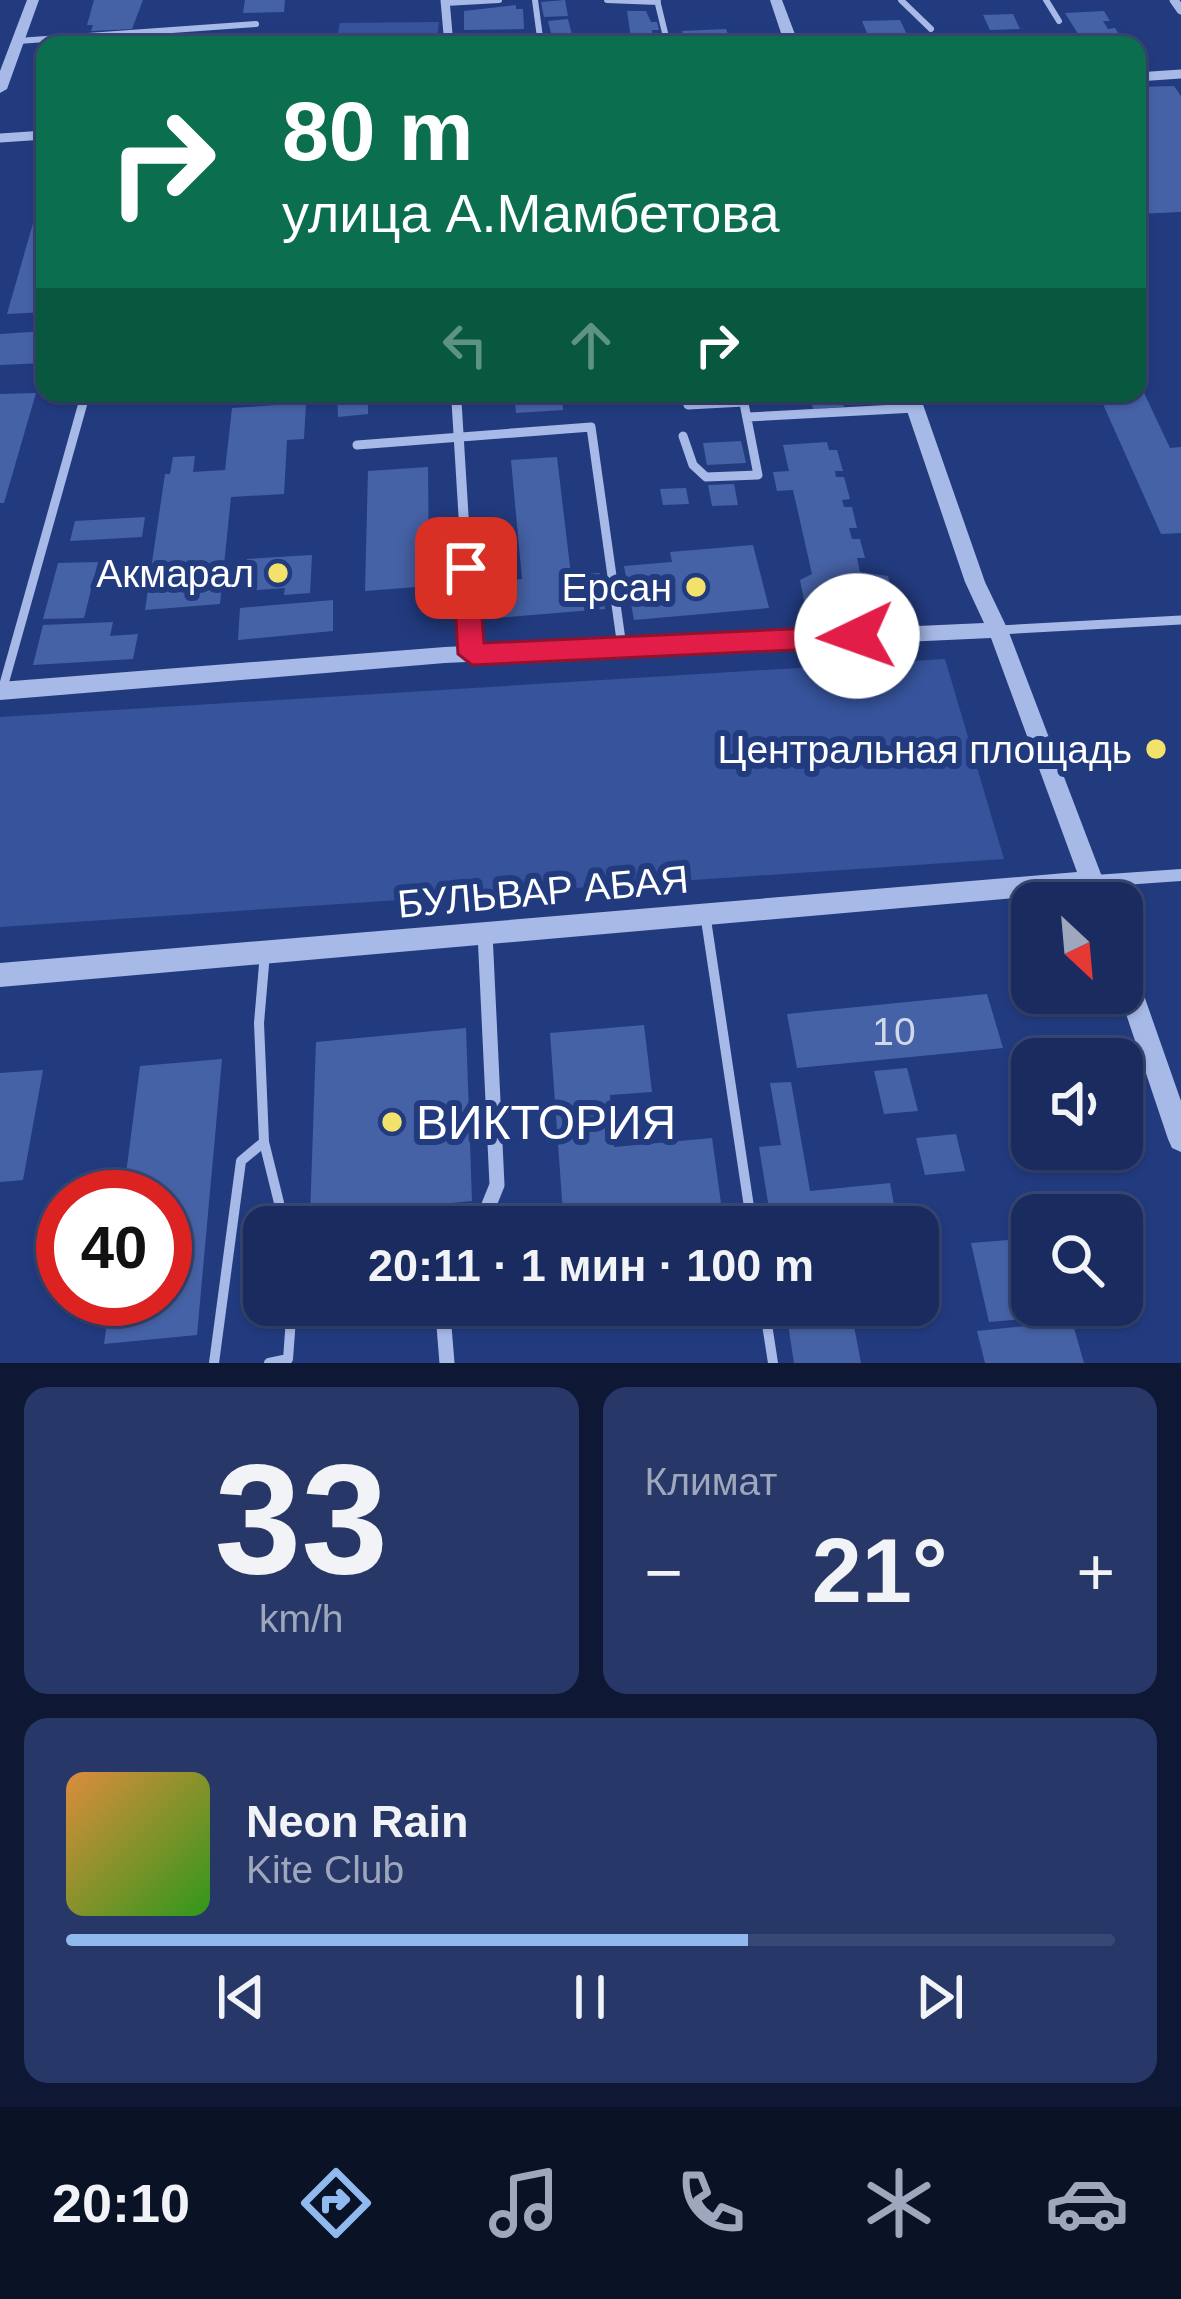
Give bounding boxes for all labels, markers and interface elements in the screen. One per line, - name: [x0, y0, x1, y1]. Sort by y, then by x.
- icon: right: [84, 84, 240, 240]
- text: 80 m: [282, 84, 473, 178]
- text: улица А.Мамбетова: [282, 183, 779, 243]
- icon: left: [432, 312, 498, 378]
- icon: ahead: [558, 312, 624, 378]
- icon: right: [684, 312, 750, 378]
- pin: [415, 517, 517, 619]
- icon: arrive: [433, 535, 499, 601]
- place label: Акмарал: [96, 552, 254, 595]
- marker: Акмарал: [265, 560, 291, 586]
- place label: Ерсан: [562, 566, 672, 609]
- position arrow: [794, 573, 920, 699]
- marker: Ерсан: [683, 574, 709, 600]
- place label: Центральная площадь: [718, 728, 1132, 771]
- marker: Центральная площадь: [1143, 736, 1169, 762]
- street label: БУЛЬВАР АБАЯ: [396, 857, 690, 926]
- north arrow: [1011, 882, 1143, 1014]
- map controls: [1011, 882, 1143, 1326]
- house number: 10: [872, 1010, 916, 1053]
- button: sound: [1011, 1038, 1143, 1170]
- place label: ВИКТОРИЯ: [416, 1096, 676, 1149]
- marker: ВИКТОРИЯ: [379, 1109, 405, 1135]
- speed limit sign: 40: [36, 1170, 192, 1326]
- button: search: [1011, 1194, 1143, 1326]
- text: 20:11 · 1 мин · 100 m: [368, 1240, 814, 1291]
- text: 33: [214, 1432, 388, 1606]
- text: Климат: [645, 1460, 777, 1503]
- text: 21°: [812, 1521, 948, 1621]
- text: −: [645, 1535, 683, 1609]
- text: +: [1076, 1535, 1115, 1609]
- text: km/h: [259, 1597, 344, 1640]
- text: Neon Rain: [246, 1796, 469, 1847]
- text: Kite Club: [246, 1848, 404, 1891]
- icon: previous: [208, 1964, 274, 2030]
- icon: pause: [557, 1964, 623, 2030]
- icon: next: [907, 1964, 973, 2030]
- icon: directions: [294, 2161, 378, 2245]
- icon: music: [482, 2161, 566, 2245]
- icon: phone: [669, 2161, 753, 2245]
- icon: climate: [857, 2161, 941, 2245]
- icon: car: [1045, 2161, 1129, 2245]
- text: 20:10: [52, 2173, 190, 2233]

